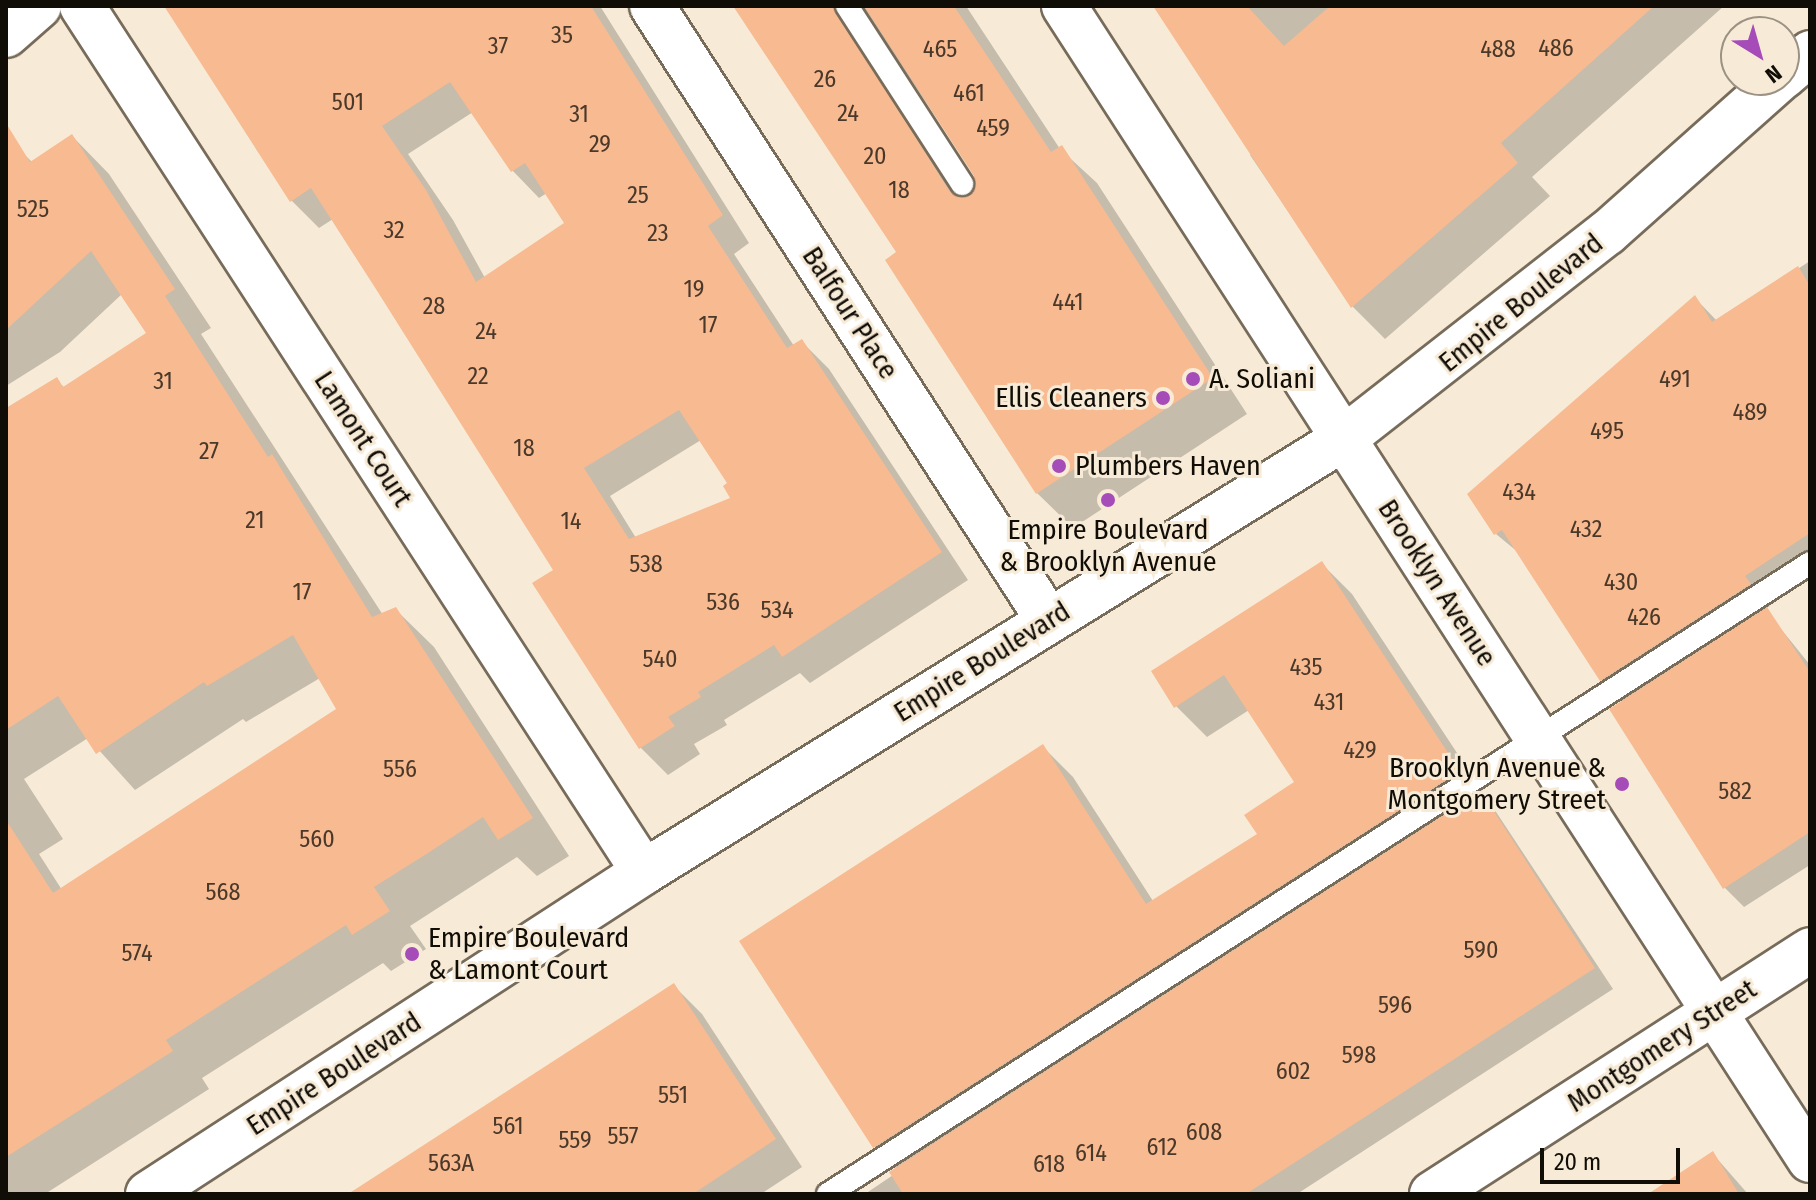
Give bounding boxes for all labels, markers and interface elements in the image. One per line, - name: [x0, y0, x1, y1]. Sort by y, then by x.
- north arrow: [1720, 16, 1800, 96]
- house number: 35: [551, 22, 573, 50]
- house number: 37: [488, 33, 508, 61]
- house number: 486: [1538, 35, 1574, 63]
- house number: 465: [923, 36, 957, 64]
- house number: 488: [1480, 36, 1516, 64]
- text: N: [1760, 59, 1787, 89]
- house number: 26: [814, 66, 836, 94]
- house number: 461: [953, 80, 985, 108]
- house number: 501: [332, 89, 364, 117]
- house number: 24: [837, 100, 859, 128]
- house number: 31: [569, 101, 589, 129]
- house number: 459: [976, 115, 1010, 143]
- house number: 29: [589, 131, 611, 159]
- house number: 20: [863, 143, 887, 171]
- house number: 18: [888, 177, 910, 205]
- house number: 25: [627, 182, 649, 210]
- house number: 525: [17, 196, 49, 224]
- house number: 32: [383, 217, 405, 245]
- house number: 23: [647, 220, 669, 248]
- street label: Empire Boulevard: [1432, 227, 1610, 379]
- street label: Balfour Place: [795, 241, 905, 385]
- house number: 19: [683, 276, 705, 304]
- house number: 441: [1052, 289, 1084, 317]
- house number: 28: [423, 293, 445, 321]
- house number: 17: [698, 312, 718, 340]
- house number: 24: [475, 318, 497, 346]
- place label: A. Soliani: [1209, 362, 1315, 396]
- house number: 22: [467, 363, 489, 391]
- street label: Lamont Court: [307, 365, 419, 513]
- house number: 491: [1659, 366, 1691, 394]
- house number: 31: [153, 368, 173, 396]
- marker: A. Soliani: [1184, 370, 1202, 388]
- place label: Ellis Cleaners: [995, 381, 1147, 415]
- marker: Ellis Cleaners: [1154, 389, 1172, 407]
- house number: 489: [1733, 399, 1767, 427]
- house number: 495: [1590, 418, 1624, 446]
- house number: 18: [513, 435, 535, 463]
- house number: 27: [199, 438, 219, 466]
- place label: Plumbers Haven: [1075, 449, 1261, 483]
- marker: Plumbers Haven: [1050, 457, 1068, 475]
- house number: 434: [1502, 479, 1536, 507]
- marker: Empire Boulevard & Brooklyn Avenue: [1099, 491, 1117, 509]
- street label: Brooklyn Avenue: [1371, 493, 1503, 673]
- house number: 21: [245, 507, 265, 535]
- house number: 14: [561, 508, 581, 536]
- place label: Empire Boulevard & Brooklyn Avenue: [999, 513, 1217, 579]
- house number: 432: [1570, 516, 1602, 544]
- house number: 538: [629, 551, 663, 579]
- house number: 430: [1604, 569, 1638, 597]
- house number: 17: [292, 579, 312, 607]
- house number: 536: [706, 589, 740, 617]
- street label: Empire Boulevard: [888, 594, 1076, 730]
- house number: 534: [760, 597, 794, 625]
- house number: 426: [1627, 604, 1661, 632]
- house number: 540: [642, 646, 678, 674]
- house number: 435: [1289, 654, 1323, 682]
- house number: 431: [1314, 689, 1344, 717]
- house number: 429: [1343, 737, 1377, 765]
- place label: Brooklyn Avenue & Montgomery Street: [1387, 751, 1606, 817]
- house number: 556: [383, 756, 417, 784]
- marker: Brooklyn Avenue & Montgomery Street: [1613, 775, 1631, 793]
- house number: 582: [1718, 778, 1752, 806]
- house number: 560: [299, 826, 335, 854]
- house number: 568: [206, 879, 240, 907]
- place label: Empire Boulevard & Lamont Court: [428, 921, 629, 987]
- house number: 590: [1464, 937, 1498, 965]
- house number: 574: [121, 940, 153, 968]
- marker: Empire Boulevard & Lamont Court: [403, 945, 421, 963]
- street label: Montgomery Street: [1561, 972, 1763, 1120]
- house number: 596: [1378, 992, 1412, 1020]
- street label: Empire Boulevard: [240, 1005, 428, 1143]
- house number: 598: [1342, 1042, 1376, 1070]
- house number: 602: [1276, 1058, 1310, 1086]
- house number: 551: [658, 1082, 688, 1110]
- house number: 561: [492, 1113, 524, 1141]
- house number: 608: [1186, 1119, 1222, 1147]
- house number: 557: [607, 1123, 639, 1151]
- house number: 559: [558, 1127, 592, 1155]
- scale bar: [1544, 1132, 1684, 1182]
- house number: 612: [1147, 1134, 1177, 1162]
- house number: 614: [1075, 1140, 1107, 1168]
- text: 20 m: [1554, 1148, 1601, 1176]
- house number: 563A: [428, 1150, 474, 1178]
- house number: 618: [1033, 1151, 1065, 1179]

